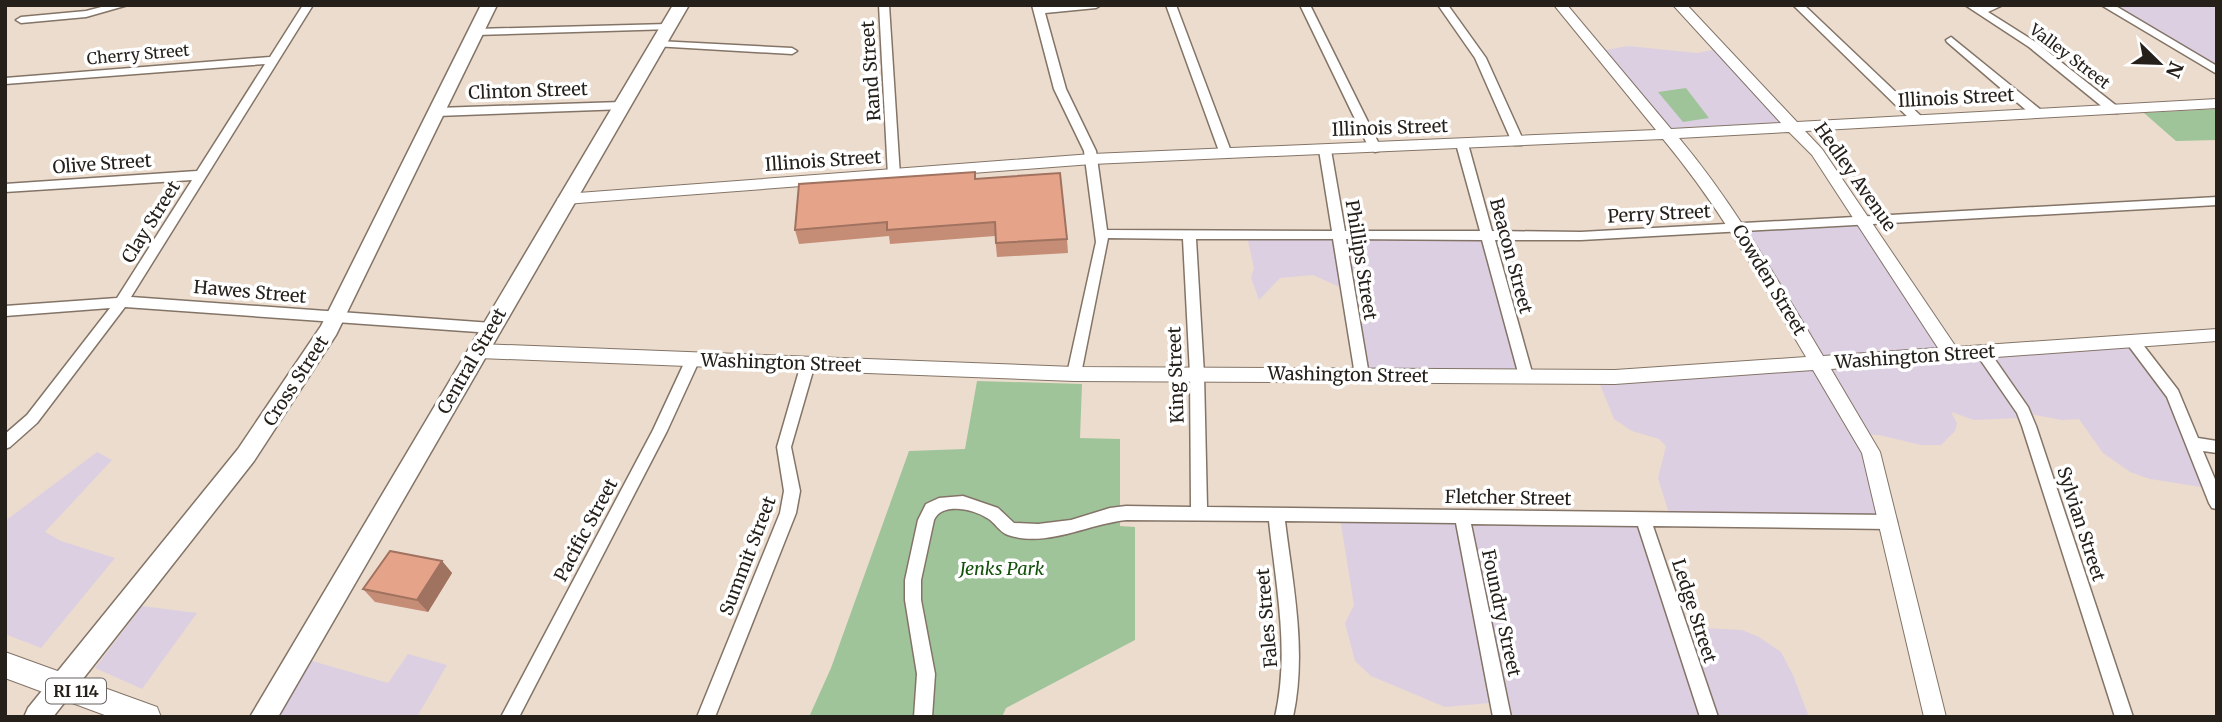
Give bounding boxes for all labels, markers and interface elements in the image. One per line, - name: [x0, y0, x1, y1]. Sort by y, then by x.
- street label: Valley Street: [2025, 19, 2115, 93]
- street label: Rand Street: [856, 20, 885, 122]
- north arrow: [2124, 28, 2194, 98]
- street label: Cherry Street: [86, 39, 191, 68]
- text: N: [2161, 58, 2189, 81]
- street label: Clinton Street: [468, 77, 588, 104]
- street label: Illinois Street: [1897, 83, 2015, 112]
- street label: Illinois Street: [1331, 114, 1449, 141]
- street label: Hedley Avenue: [1809, 118, 1901, 236]
- street label: Illinois Street: [764, 145, 882, 176]
- street label: Olive Street: [52, 149, 152, 178]
- street label: Clay Street: [116, 176, 185, 267]
- street label: Beacon Street: [1485, 196, 1538, 316]
- street label: Phillips Street: [1341, 198, 1382, 322]
- street label: Perry Street: [1607, 199, 1711, 228]
- street label: Cowden Street: [1727, 220, 1812, 339]
- street label: Hawes Street: [193, 275, 307, 308]
- street label: Central Street: [432, 304, 511, 418]
- street label: King Street: [1162, 326, 1189, 424]
- street label: Cross Street: [258, 331, 333, 430]
- street label: Washington Street: [1833, 339, 1996, 374]
- street label: Washington Street: [699, 348, 862, 377]
- street label: Washington Street: [1266, 362, 1429, 387]
- street label: Sylvian Street: [2052, 464, 2111, 584]
- street label: Pacific Street: [549, 474, 622, 585]
- street label: Fletcher Street: [1445, 485, 1572, 510]
- street label: Summit Street: [714, 493, 781, 619]
- street label: Foundry Street: [1477, 547, 1526, 679]
- street label: Ledge Street: [1667, 556, 1722, 666]
- park label: Jenks Park: [958, 557, 1045, 580]
- street label: Fales Street: [1251, 567, 1282, 669]
- road number: RI 114: [46, 678, 106, 704]

